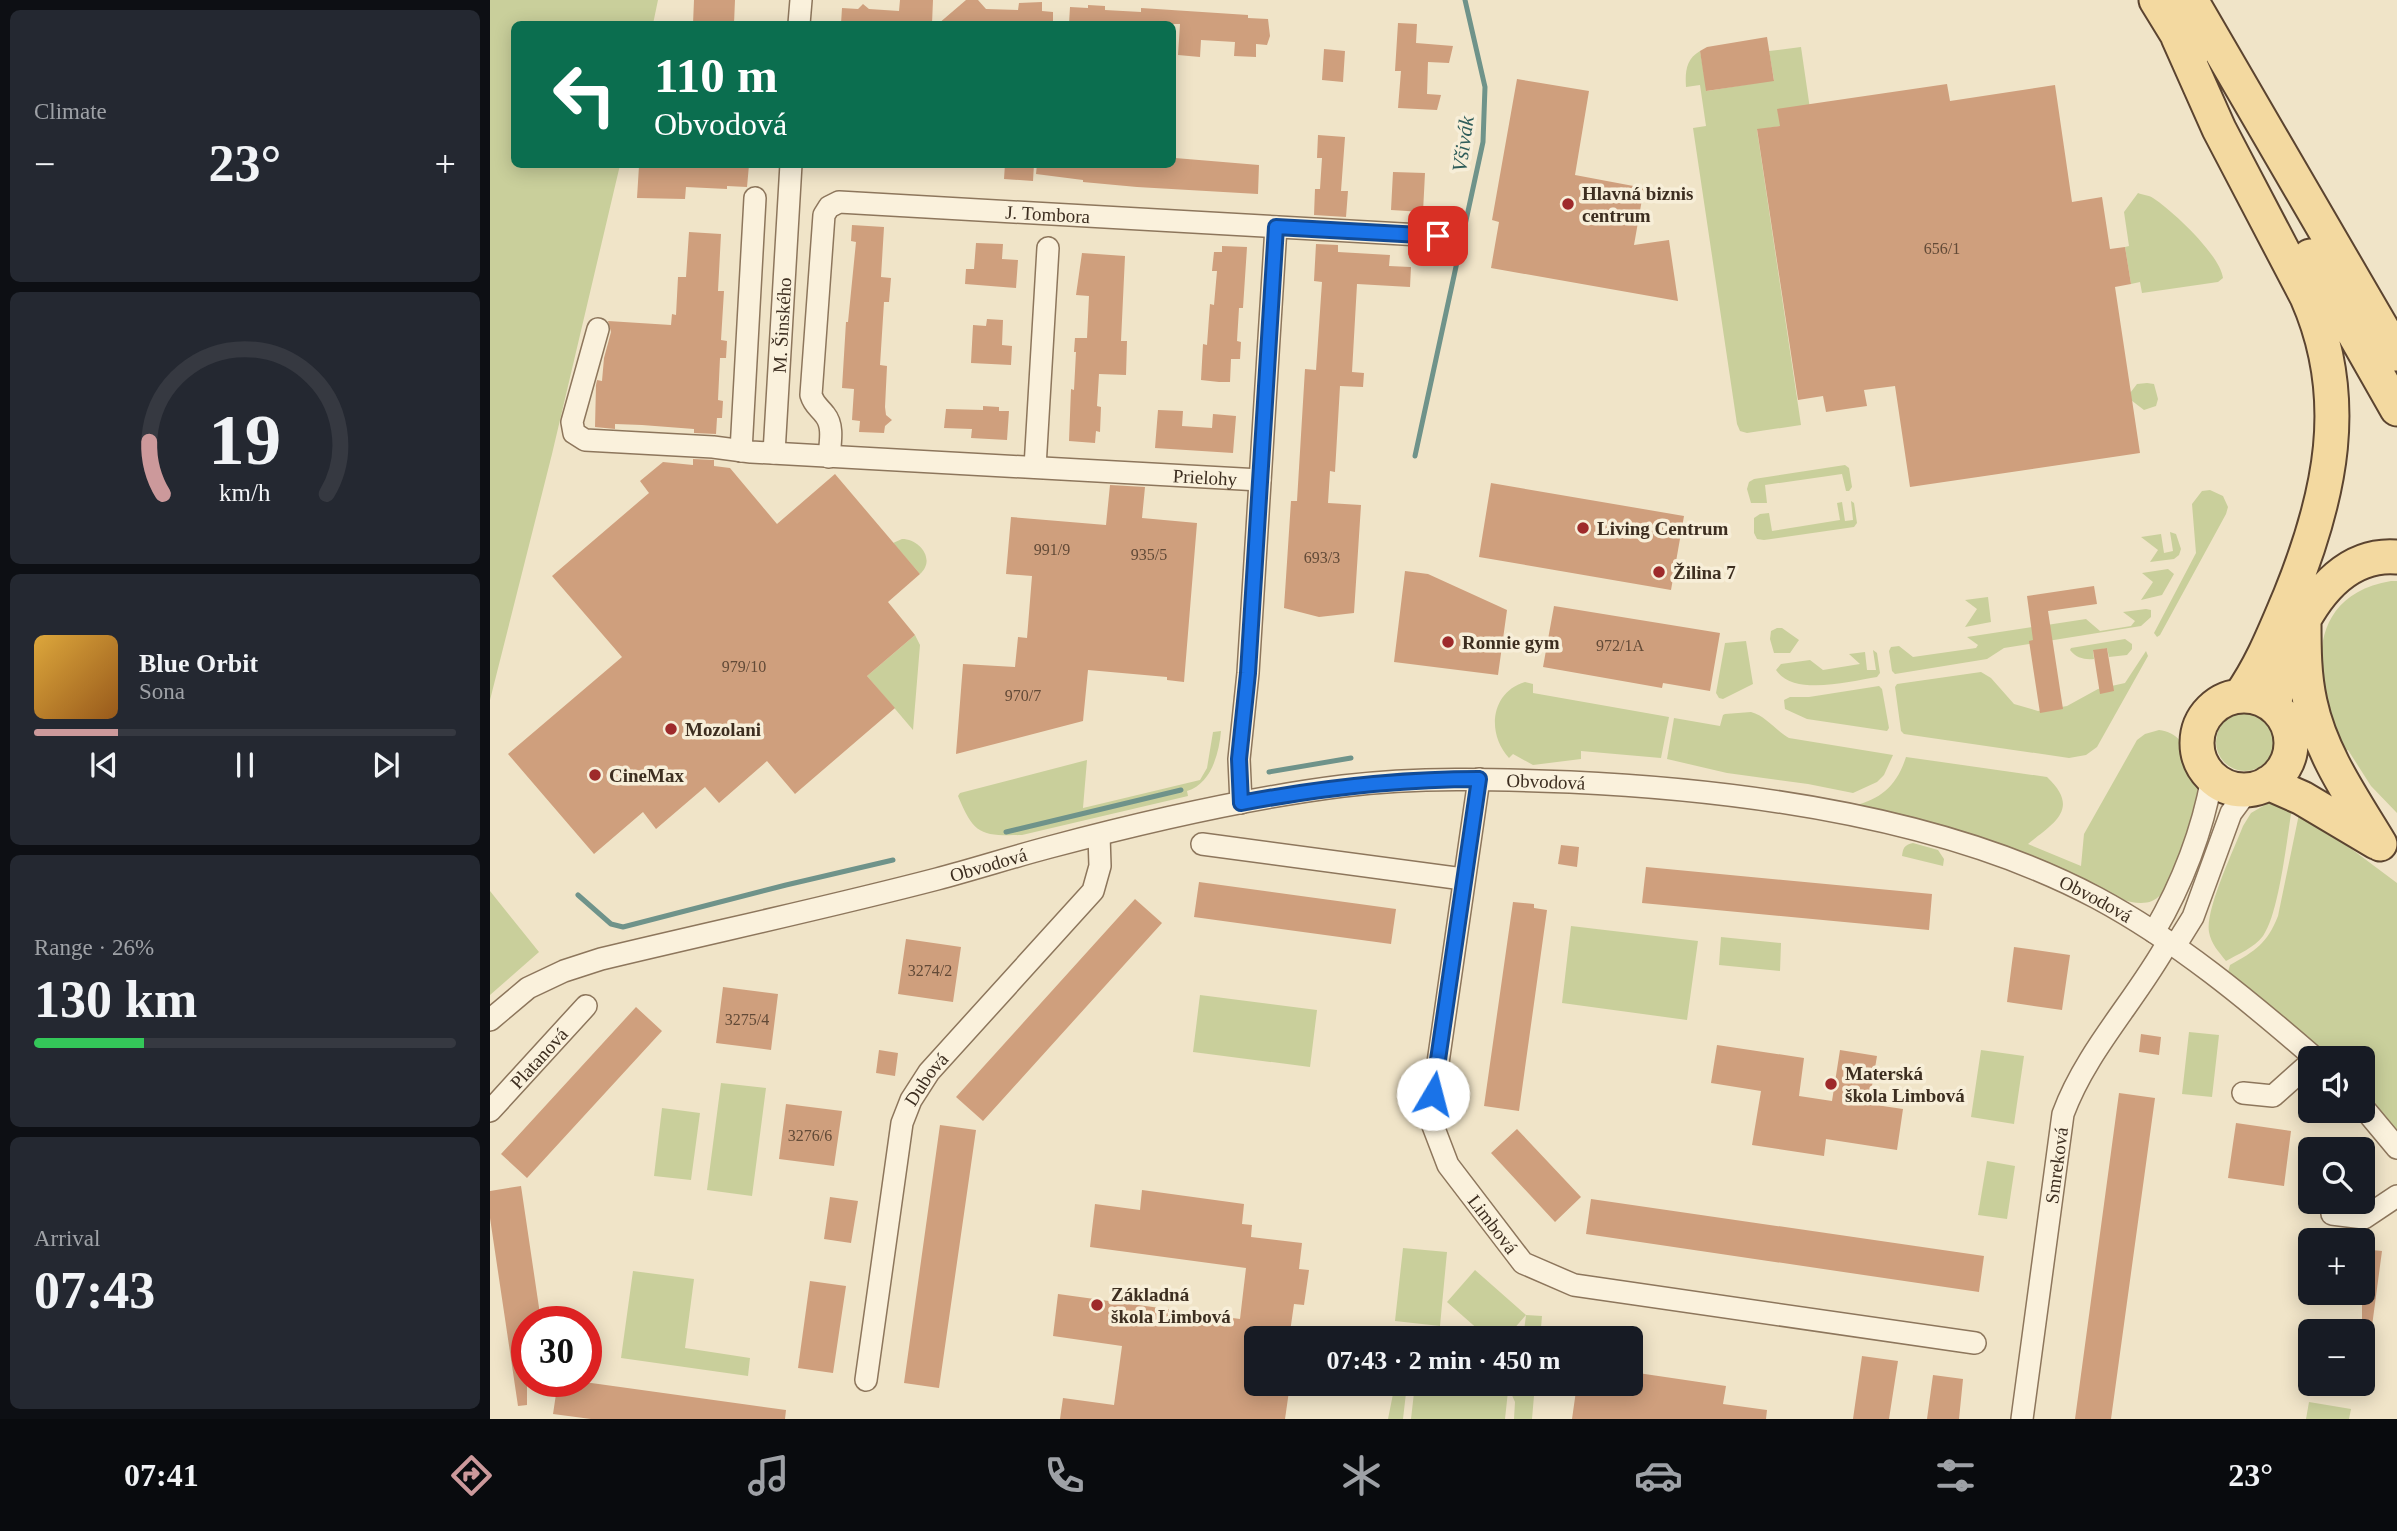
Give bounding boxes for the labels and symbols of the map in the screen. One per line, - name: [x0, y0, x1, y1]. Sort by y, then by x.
- water label: Všivák: [1447, 114, 1479, 173]
- place label: Hlavná biznis centrum: [1582, 183, 1693, 226]
- marker: Hlavná biznis centrum: [1560, 196, 1576, 212]
- street label: J. Tombora: [1005, 201, 1091, 227]
- pin: [1408, 206, 1468, 266]
- house number: 656/1: [1924, 240, 1960, 257]
- street label: M. Šinského: [769, 277, 795, 374]
- street label: Prielohy: [1172, 465, 1238, 490]
- place label: Living Centrum: [1597, 518, 1729, 539]
- marker: Living Centrum: [1575, 520, 1591, 536]
- house number: 991/9: [1034, 541, 1070, 558]
- house number: 935/5: [1131, 546, 1167, 563]
- house number: 693/3: [1304, 549, 1340, 566]
- place label: Žilina 7: [1673, 562, 1736, 583]
- marker: Žilina 7: [1651, 564, 1667, 580]
- place label: Ronnie gym: [1462, 632, 1560, 653]
- marker: Ronnie gym: [1440, 634, 1456, 650]
- house number: 972/1A: [1596, 637, 1644, 654]
- house number: 979/10: [722, 658, 766, 675]
- house number: 970/7: [1005, 687, 1041, 704]
- place label: Mozolani: [685, 719, 761, 740]
- marker: Mozolani: [663, 721, 679, 737]
- place label: CineMax: [609, 765, 684, 786]
- marker: CineMax: [587, 767, 603, 783]
- street label: Obvodová: [1506, 770, 1586, 794]
- street label: Obvodová: [947, 844, 1030, 886]
- street label: Obvodová: [2056, 871, 2136, 927]
- house number: 3274/2: [908, 962, 952, 979]
- house number: 3275/4: [725, 1011, 769, 1028]
- street label: Platanová: [506, 1023, 572, 1093]
- street label: Dubová: [900, 1048, 953, 1110]
- position arrow: [1396, 1057, 1470, 1131]
- place label: Materská škola Limbová: [1845, 1063, 1965, 1106]
- marker: Materská škola Limbová: [1823, 1076, 1839, 1092]
- street label: Smreková: [2041, 1125, 2072, 1205]
- house number: 3276/6: [788, 1127, 832, 1144]
- street label: Limbová: [1463, 1191, 1522, 1258]
- place label: Základná škola Limbová: [1111, 1284, 1231, 1327]
- marker: Základná škola Limbová: [1089, 1297, 1105, 1313]
- speed limit sign: 30: [511, 1306, 602, 1397]

